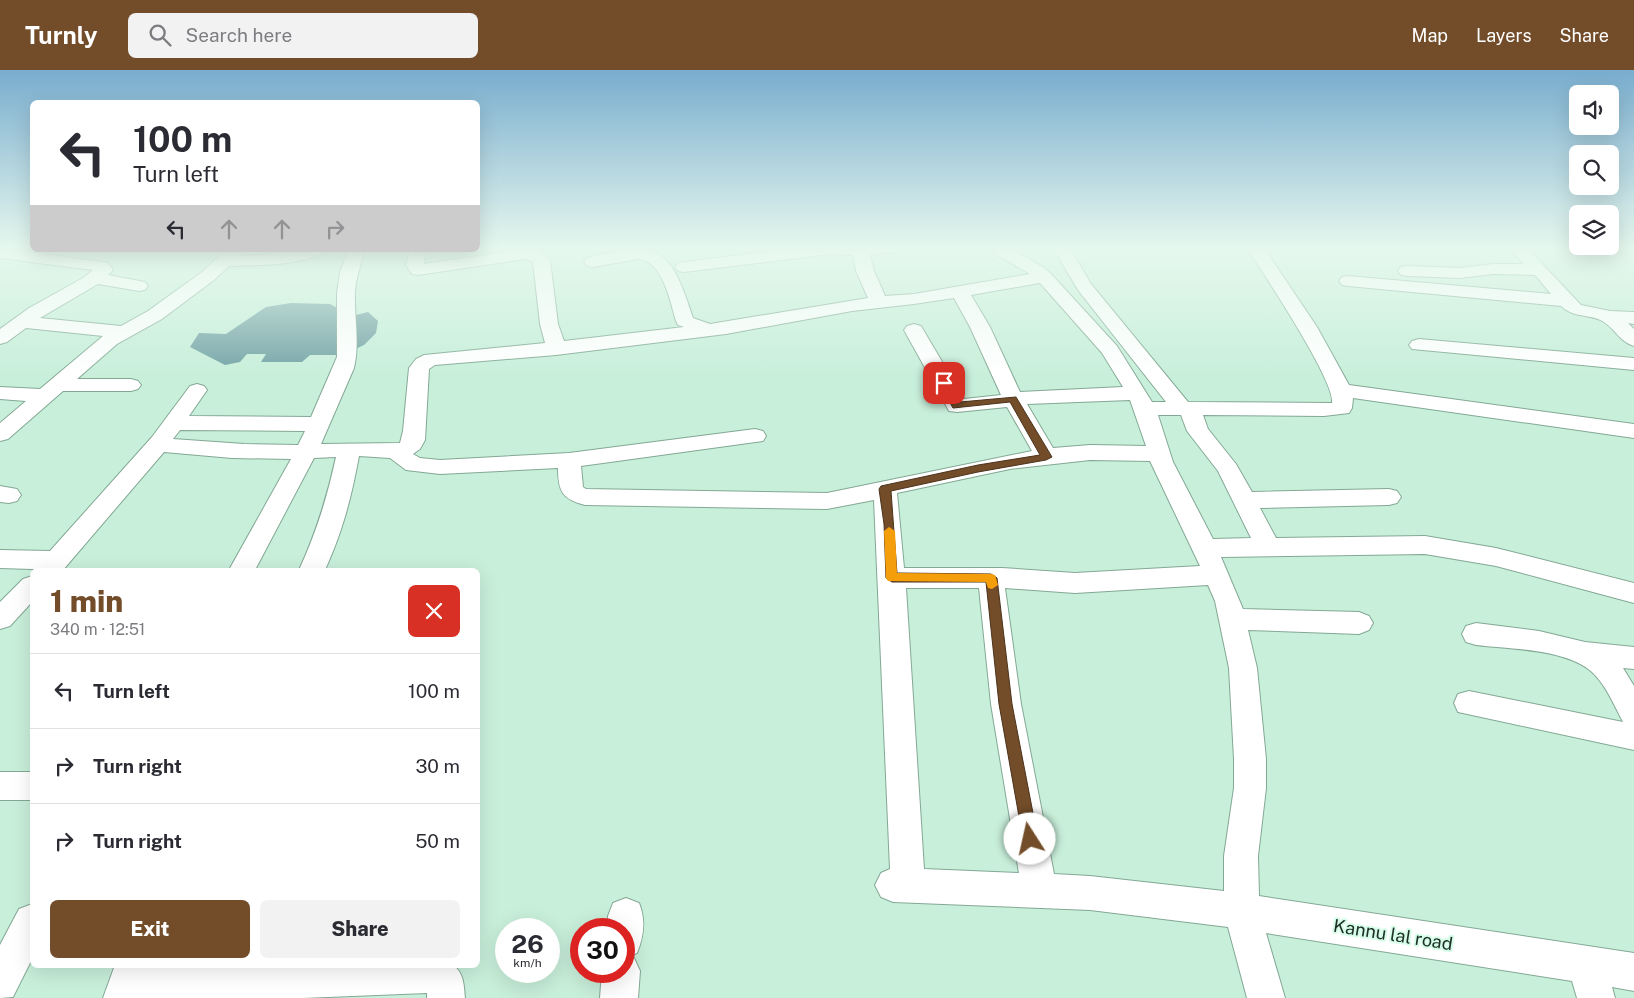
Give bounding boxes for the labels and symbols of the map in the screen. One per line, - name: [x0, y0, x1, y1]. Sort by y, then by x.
- pin: [923, 362, 965, 404]
- position arrow: [1003, 812, 1055, 864]
- street label: Kannu lal road: [1332, 915, 1454, 954]
- speed limit sign: 30: [570, 918, 635, 983]

